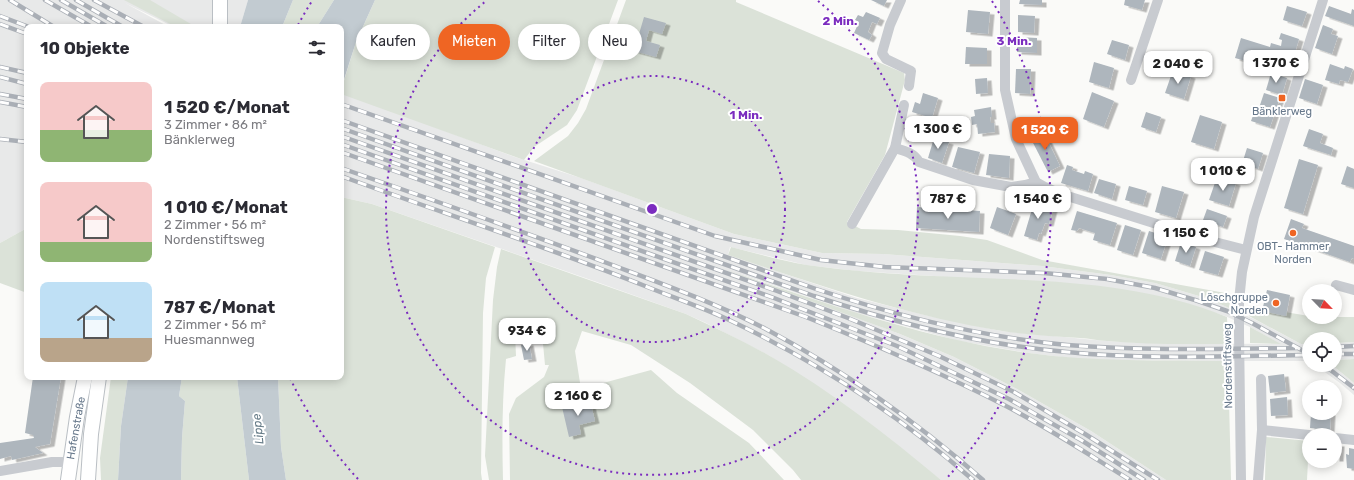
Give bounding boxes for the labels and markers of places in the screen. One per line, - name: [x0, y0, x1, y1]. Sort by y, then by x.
- pin: 1 370 €: [1239, 50, 1313, 84]
- pin: 2 040 €: [1141, 51, 1215, 85]
- marker: Bänklerweg: [1277, 93, 1287, 103]
- place label: Bänklerweg: [1252, 105, 1312, 118]
- pin: 1 300 €: [901, 116, 975, 150]
- pin: 1 520 €: [1008, 117, 1082, 151]
- pin: 1 010 €: [1186, 158, 1260, 192]
- pin: 787 €: [920, 186, 976, 220]
- pin: 1 540 €: [1001, 186, 1075, 220]
- centre of rings: [645, 202, 659, 216]
- pin: 1 150 €: [1149, 220, 1223, 254]
- marker: OBT- Hammer Norden: [1288, 228, 1298, 238]
- place label: OBT- Hammer Norden: [1257, 240, 1330, 266]
- place label: Löschgruppe Norden: [1201, 291, 1268, 317]
- marker: Löschgruppe Norden: [1271, 298, 1281, 308]
- pin: 934 €: [499, 318, 555, 352]
- pin: 2 160 €: [541, 383, 615, 417]

